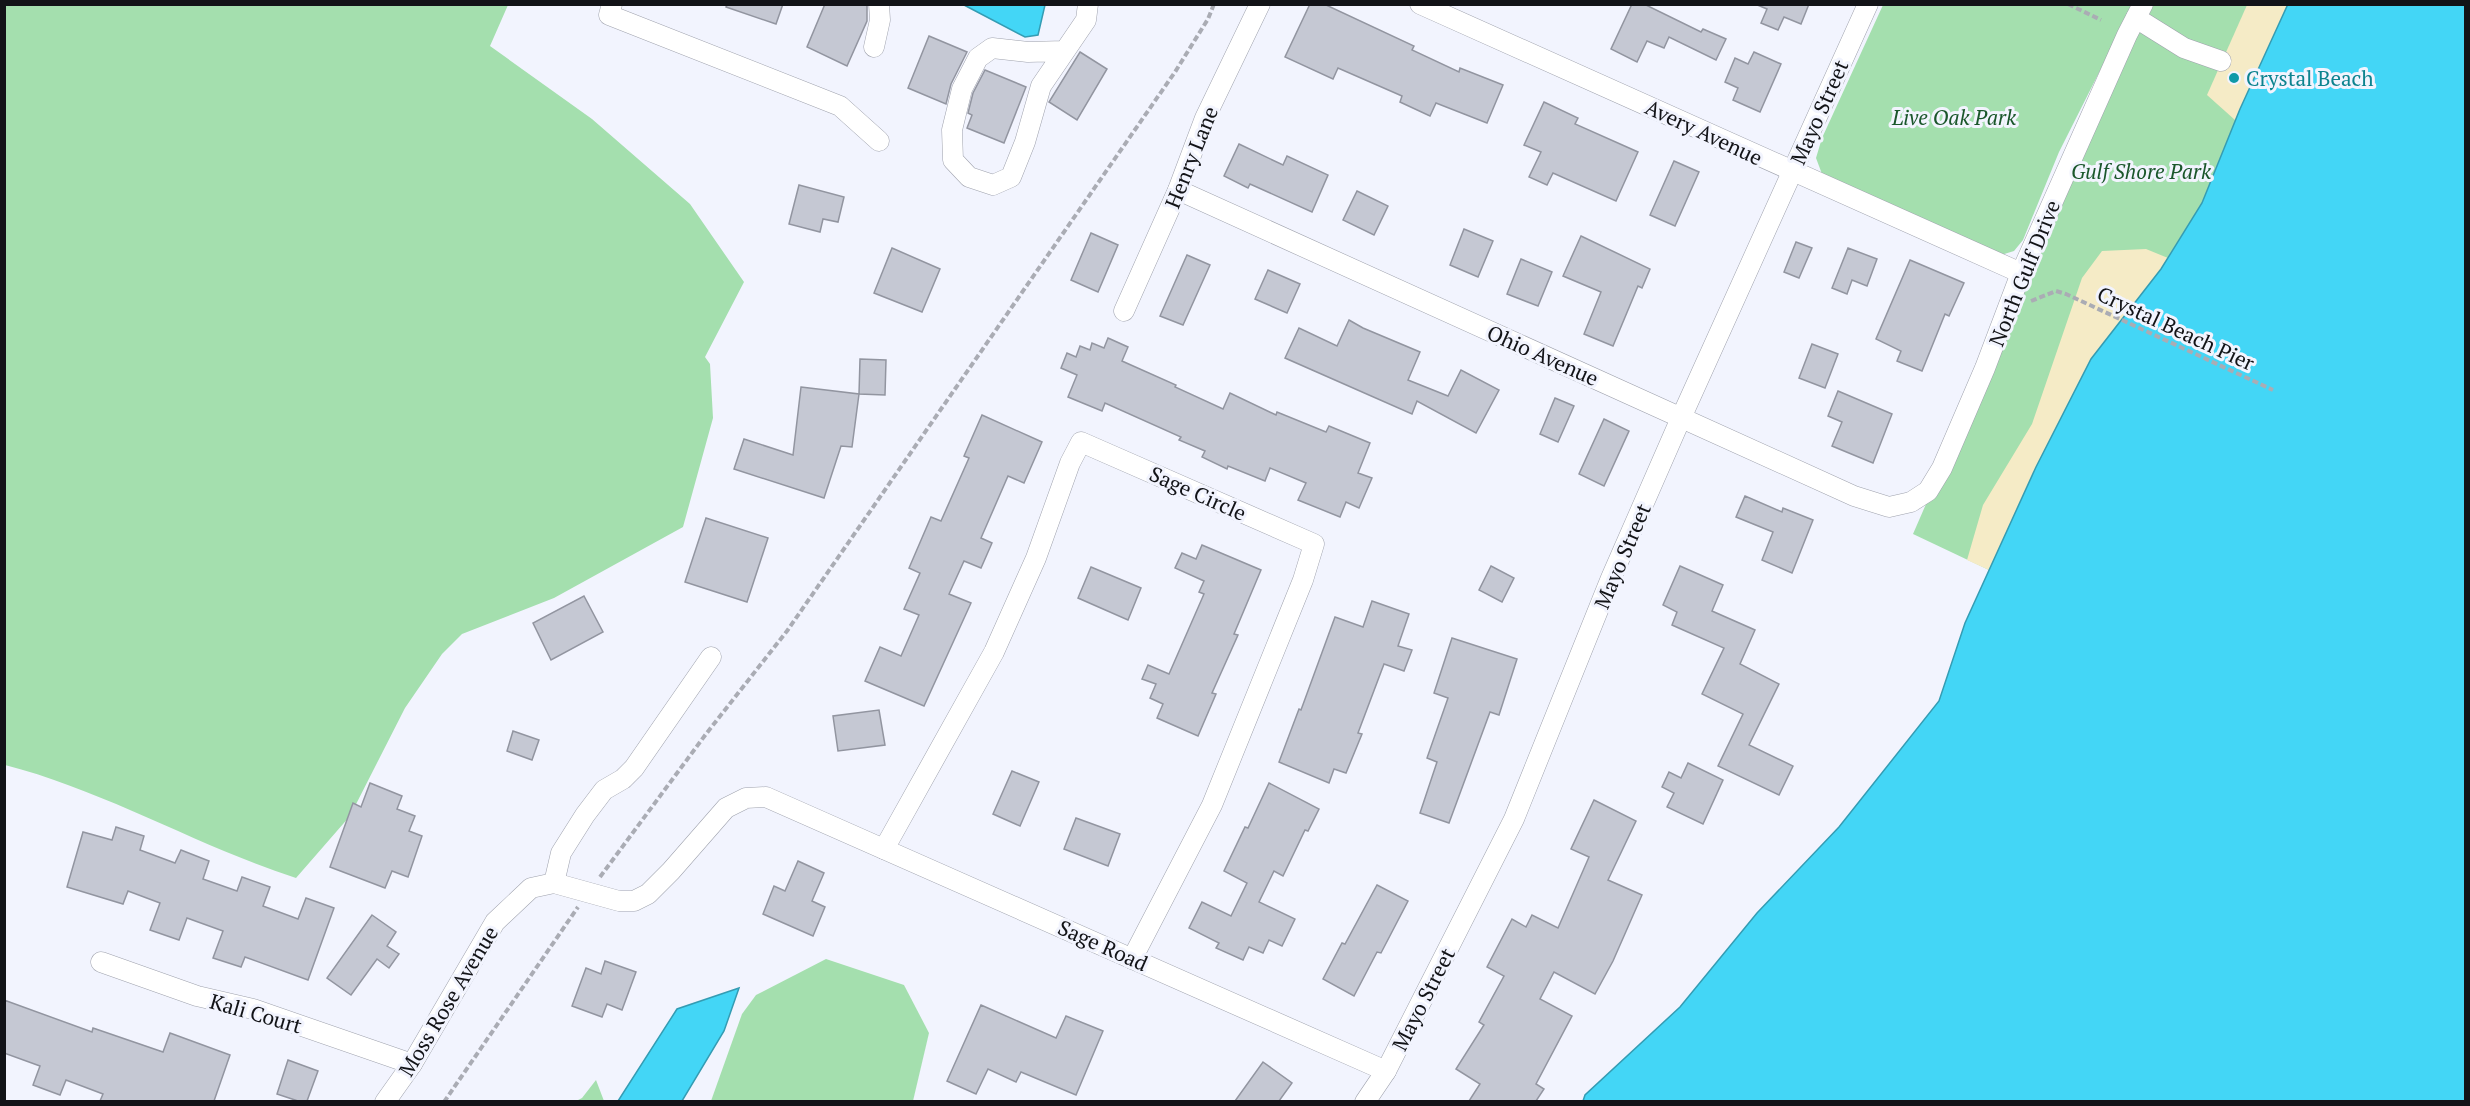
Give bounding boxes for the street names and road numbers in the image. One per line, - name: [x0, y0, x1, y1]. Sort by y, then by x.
- street label: Mayo Street: [1783, 55, 1855, 169]
- street label: Avery Avenue: [1641, 93, 1767, 171]
- street label: Henry Lane: [1158, 102, 1224, 212]
- street label: North Gulf Drive: [1982, 196, 2066, 350]
- street label: Crystal Beach Pier: [2093, 279, 2259, 377]
- street label: Ohio Avenue: [1483, 318, 1603, 392]
- street label: Sage Circle: [1145, 459, 1251, 527]
- street label: Mayo Street: [1587, 499, 1657, 613]
- street label: Sage Road: [1054, 913, 1153, 977]
- street label: Moss Rose Avenue: [392, 921, 504, 1081]
- street label: Mayo Street: [1385, 943, 1461, 1055]
- street label: Kali Court: [207, 987, 305, 1040]

